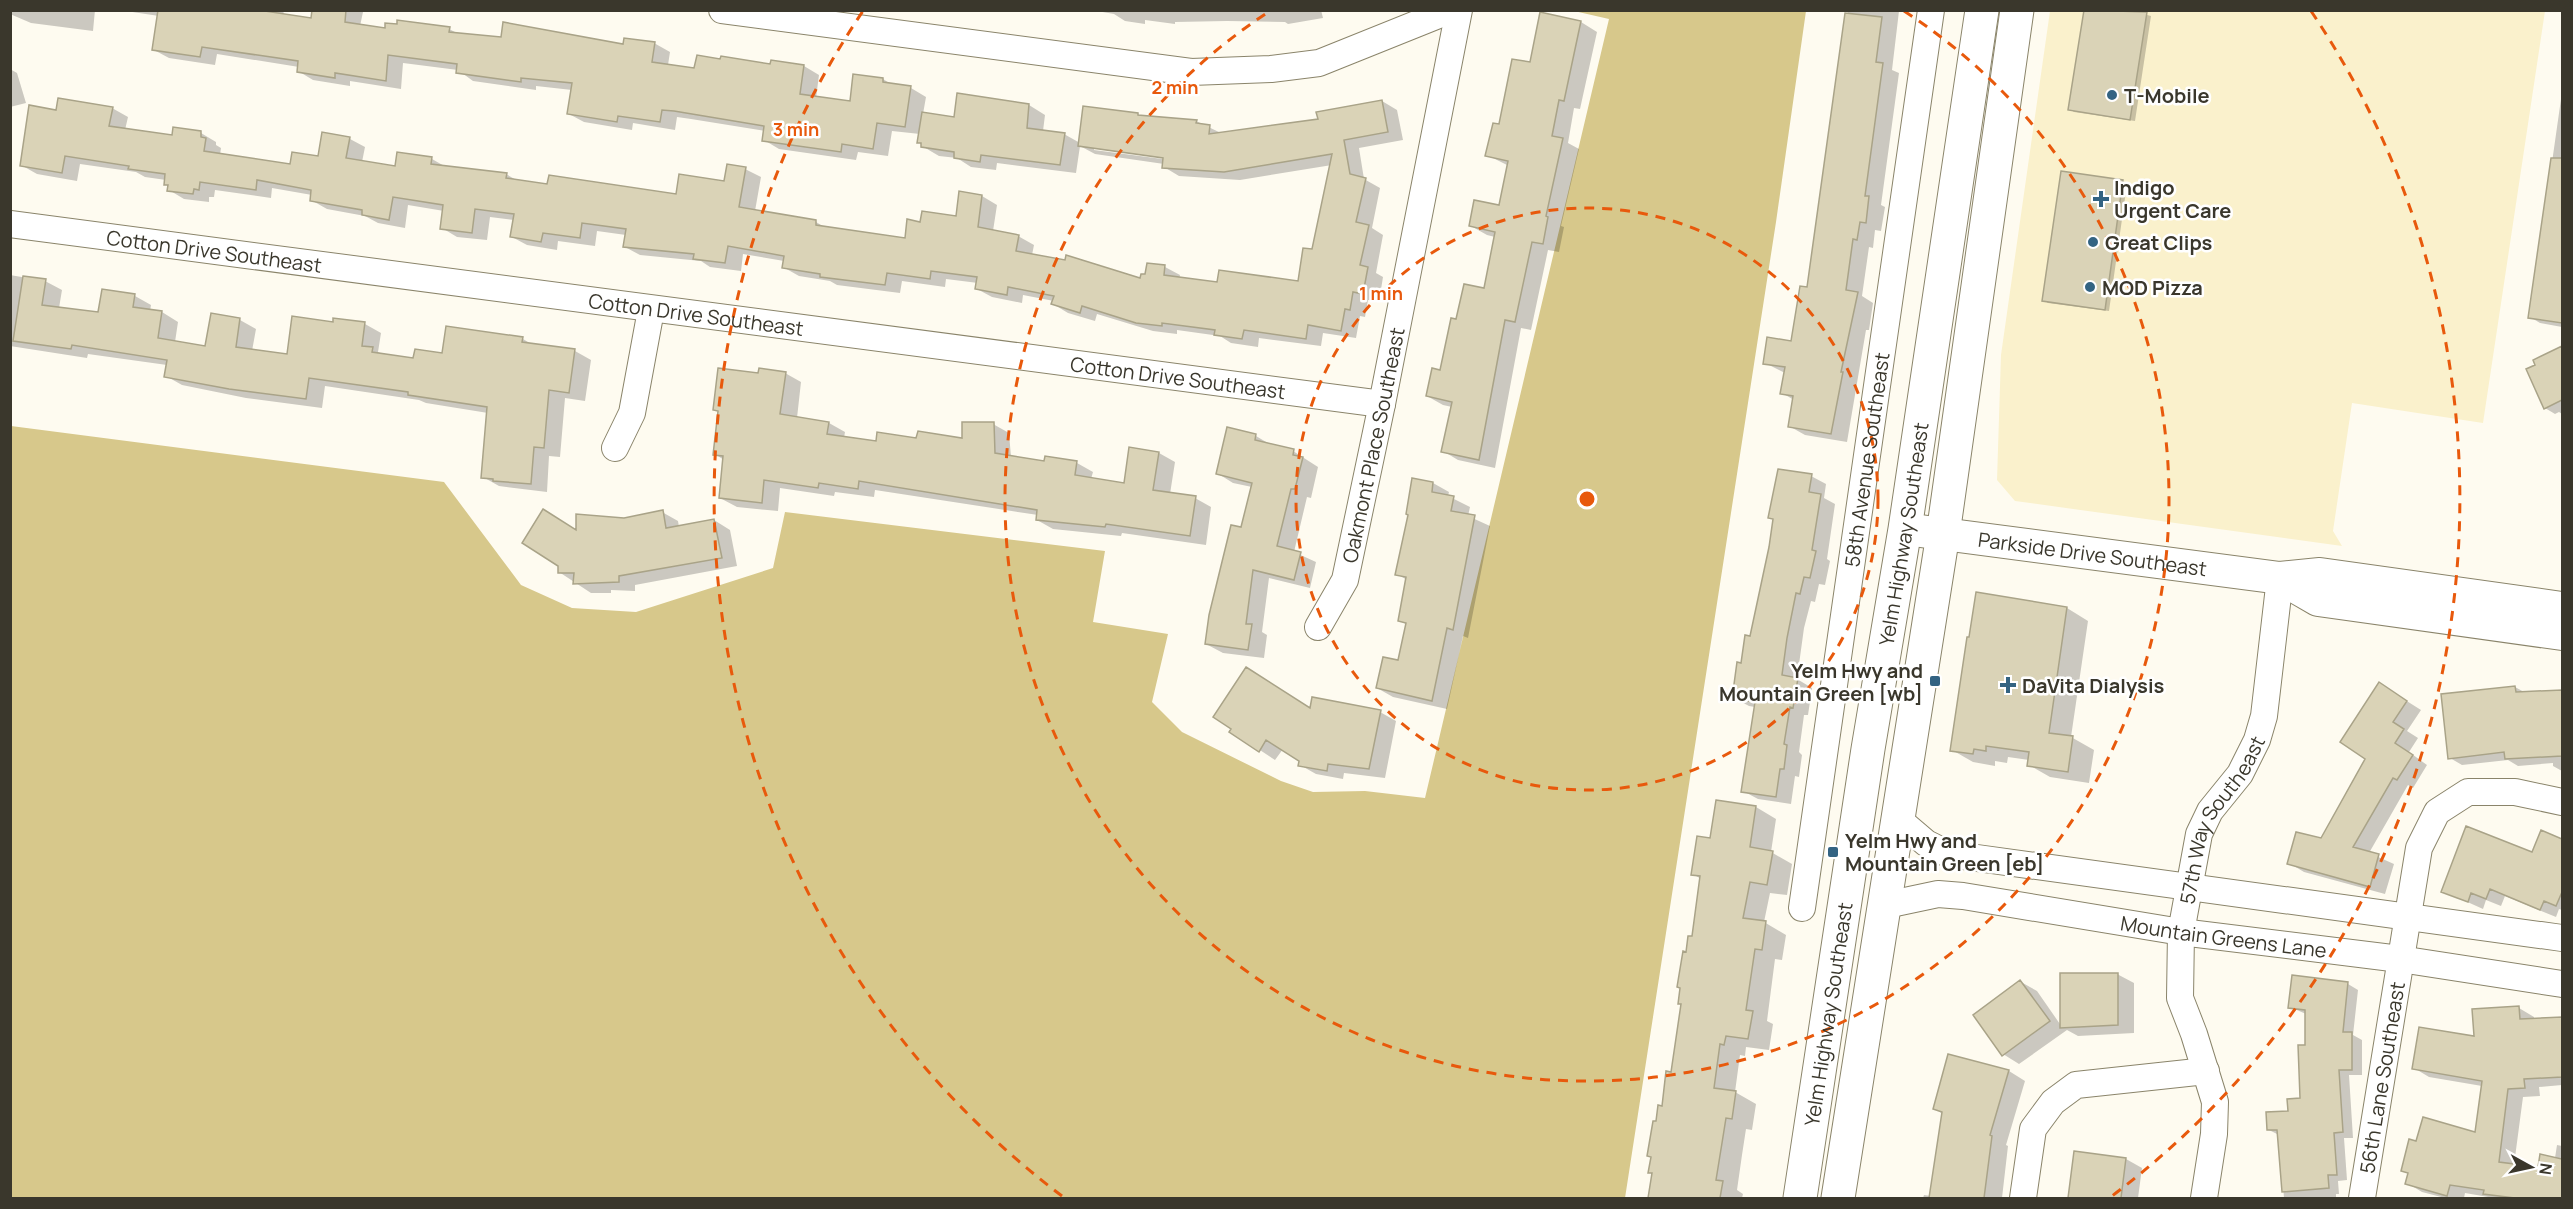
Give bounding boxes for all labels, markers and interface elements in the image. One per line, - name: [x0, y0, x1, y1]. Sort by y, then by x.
- text: 2 min: [1152, 75, 1198, 99]
- place label: T-Mobile: [2124, 82, 2210, 109]
- marker: T-Mobile: [2105, 88, 2119, 102]
- text: 3 min: [773, 117, 819, 141]
- place label: Indigo Urgent Care: [2114, 174, 2231, 224]
- marker: Indigo Urgent Care: [2092, 190, 2110, 208]
- street label: Cotton Drive Southeast: [105, 223, 323, 278]
- place label: Great Clips: [2105, 229, 2213, 256]
- marker: Great Clips: [2086, 235, 2100, 249]
- place label: MOD Pizza: [2102, 274, 2203, 301]
- marker: MOD Pizza: [2083, 280, 2097, 294]
- text: 1 min: [1359, 281, 1403, 305]
- street label: Cotton Drive Southeast: [587, 287, 805, 341]
- street label: Oakmont Place Southeast: [1335, 325, 1410, 565]
- street label: Cotton Drive Southeast: [1069, 350, 1287, 405]
- street label: 58th Avenue Southeast: [1838, 350, 1895, 569]
- street label: Yelm Highway Southeast: [1872, 420, 1934, 648]
- centre of rings: [1577, 489, 1597, 509]
- street label: Parkside Drive Southeast: [1976, 525, 2208, 582]
- place label: Yelm Hwy and Mountain Green [wb]: [1719, 657, 1923, 707]
- place label: DaVita Dialysis: [2022, 672, 2165, 699]
- marker: Yelm Hwy and Mountain Green [wb]: [1928, 674, 1942, 688]
- marker: DaVita Dialysis: [1999, 676, 2017, 694]
- street label: 57th Way Southeast: [2173, 731, 2271, 906]
- place label: Yelm Hwy and Mountain Green [eb]: [1845, 827, 2044, 877]
- marker: Yelm Hwy and Mountain Green [eb]: [1826, 845, 1840, 859]
- street label: Yelm Highway Southeast: [1798, 900, 1858, 1128]
- street label: Mountain Greens Lane: [2119, 909, 2328, 963]
- street label: 56th Lane Southeast: [2353, 980, 2411, 1175]
- north arrow: [2501, 1137, 2561, 1197]
- text: N: [2534, 1162, 2558, 1176]

